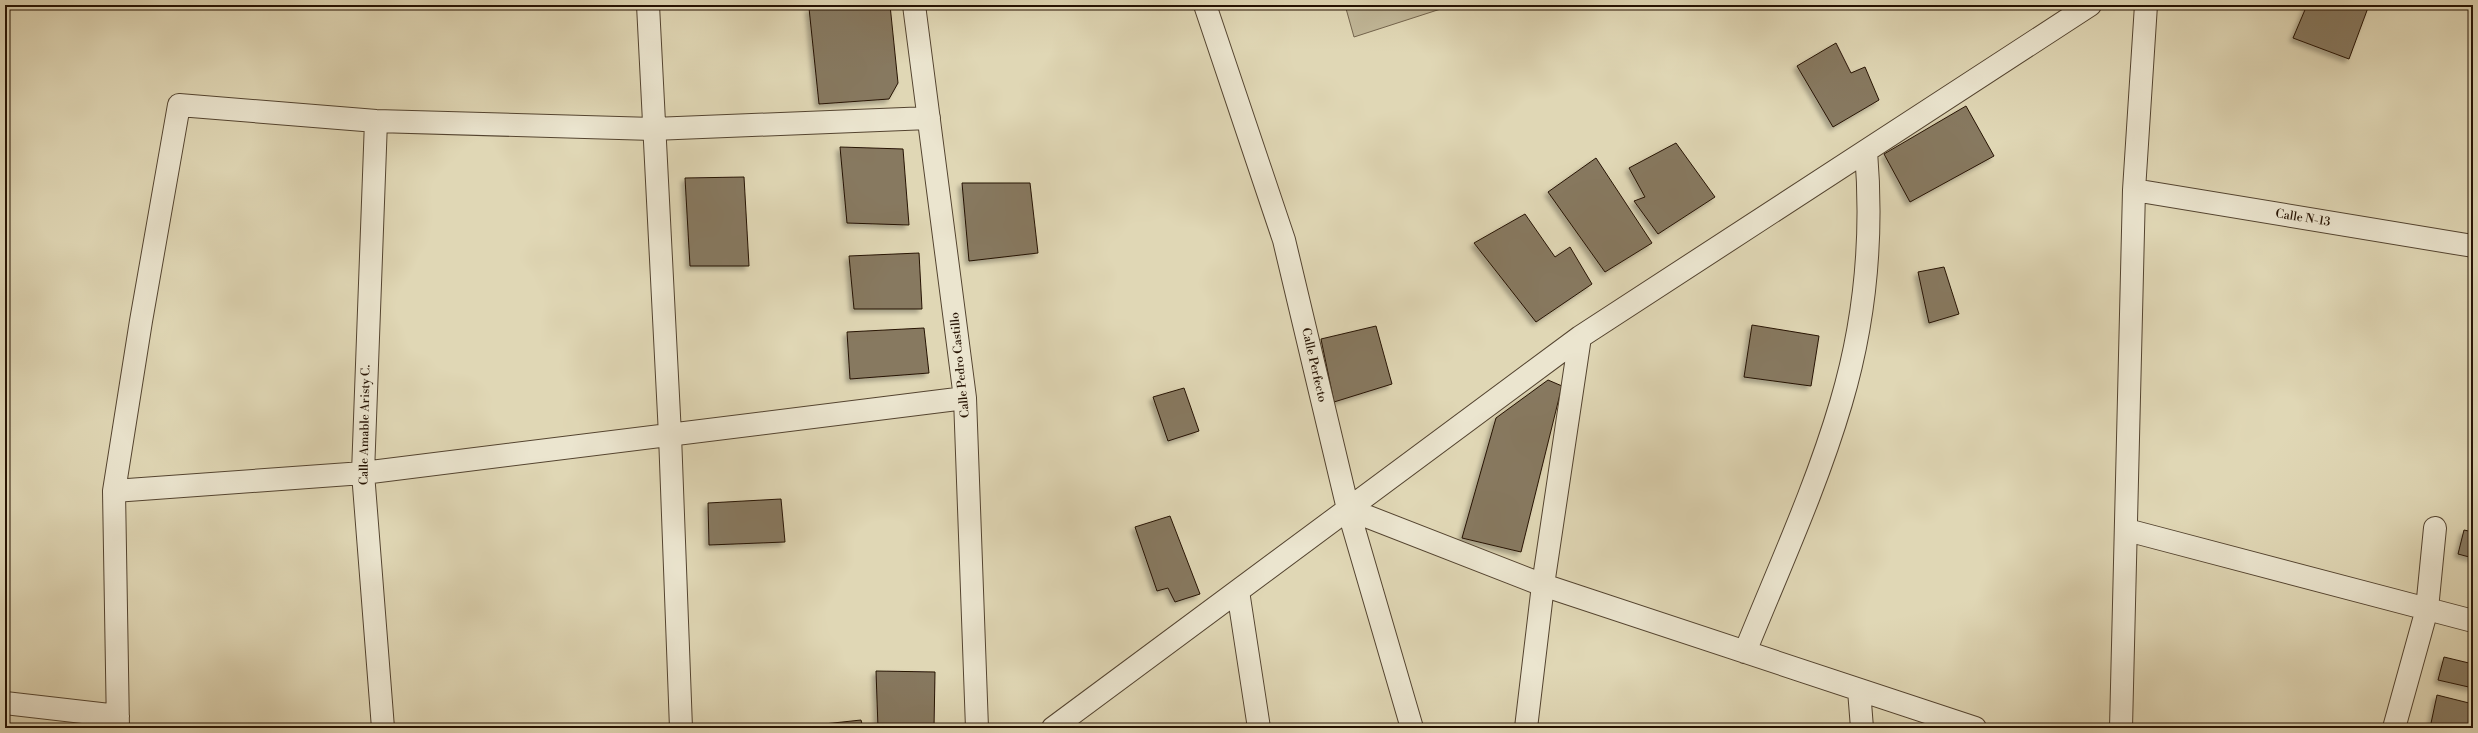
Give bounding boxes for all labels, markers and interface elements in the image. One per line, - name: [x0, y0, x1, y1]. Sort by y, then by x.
- street label: Calle N-13: [2274, 206, 2332, 230]
- street label: Calle Pedro Castillo: [947, 311, 973, 419]
- street label: Calle Perfecto: [1298, 326, 1330, 404]
- street label: Calle Amable Aristy C.: [356, 364, 374, 485]

